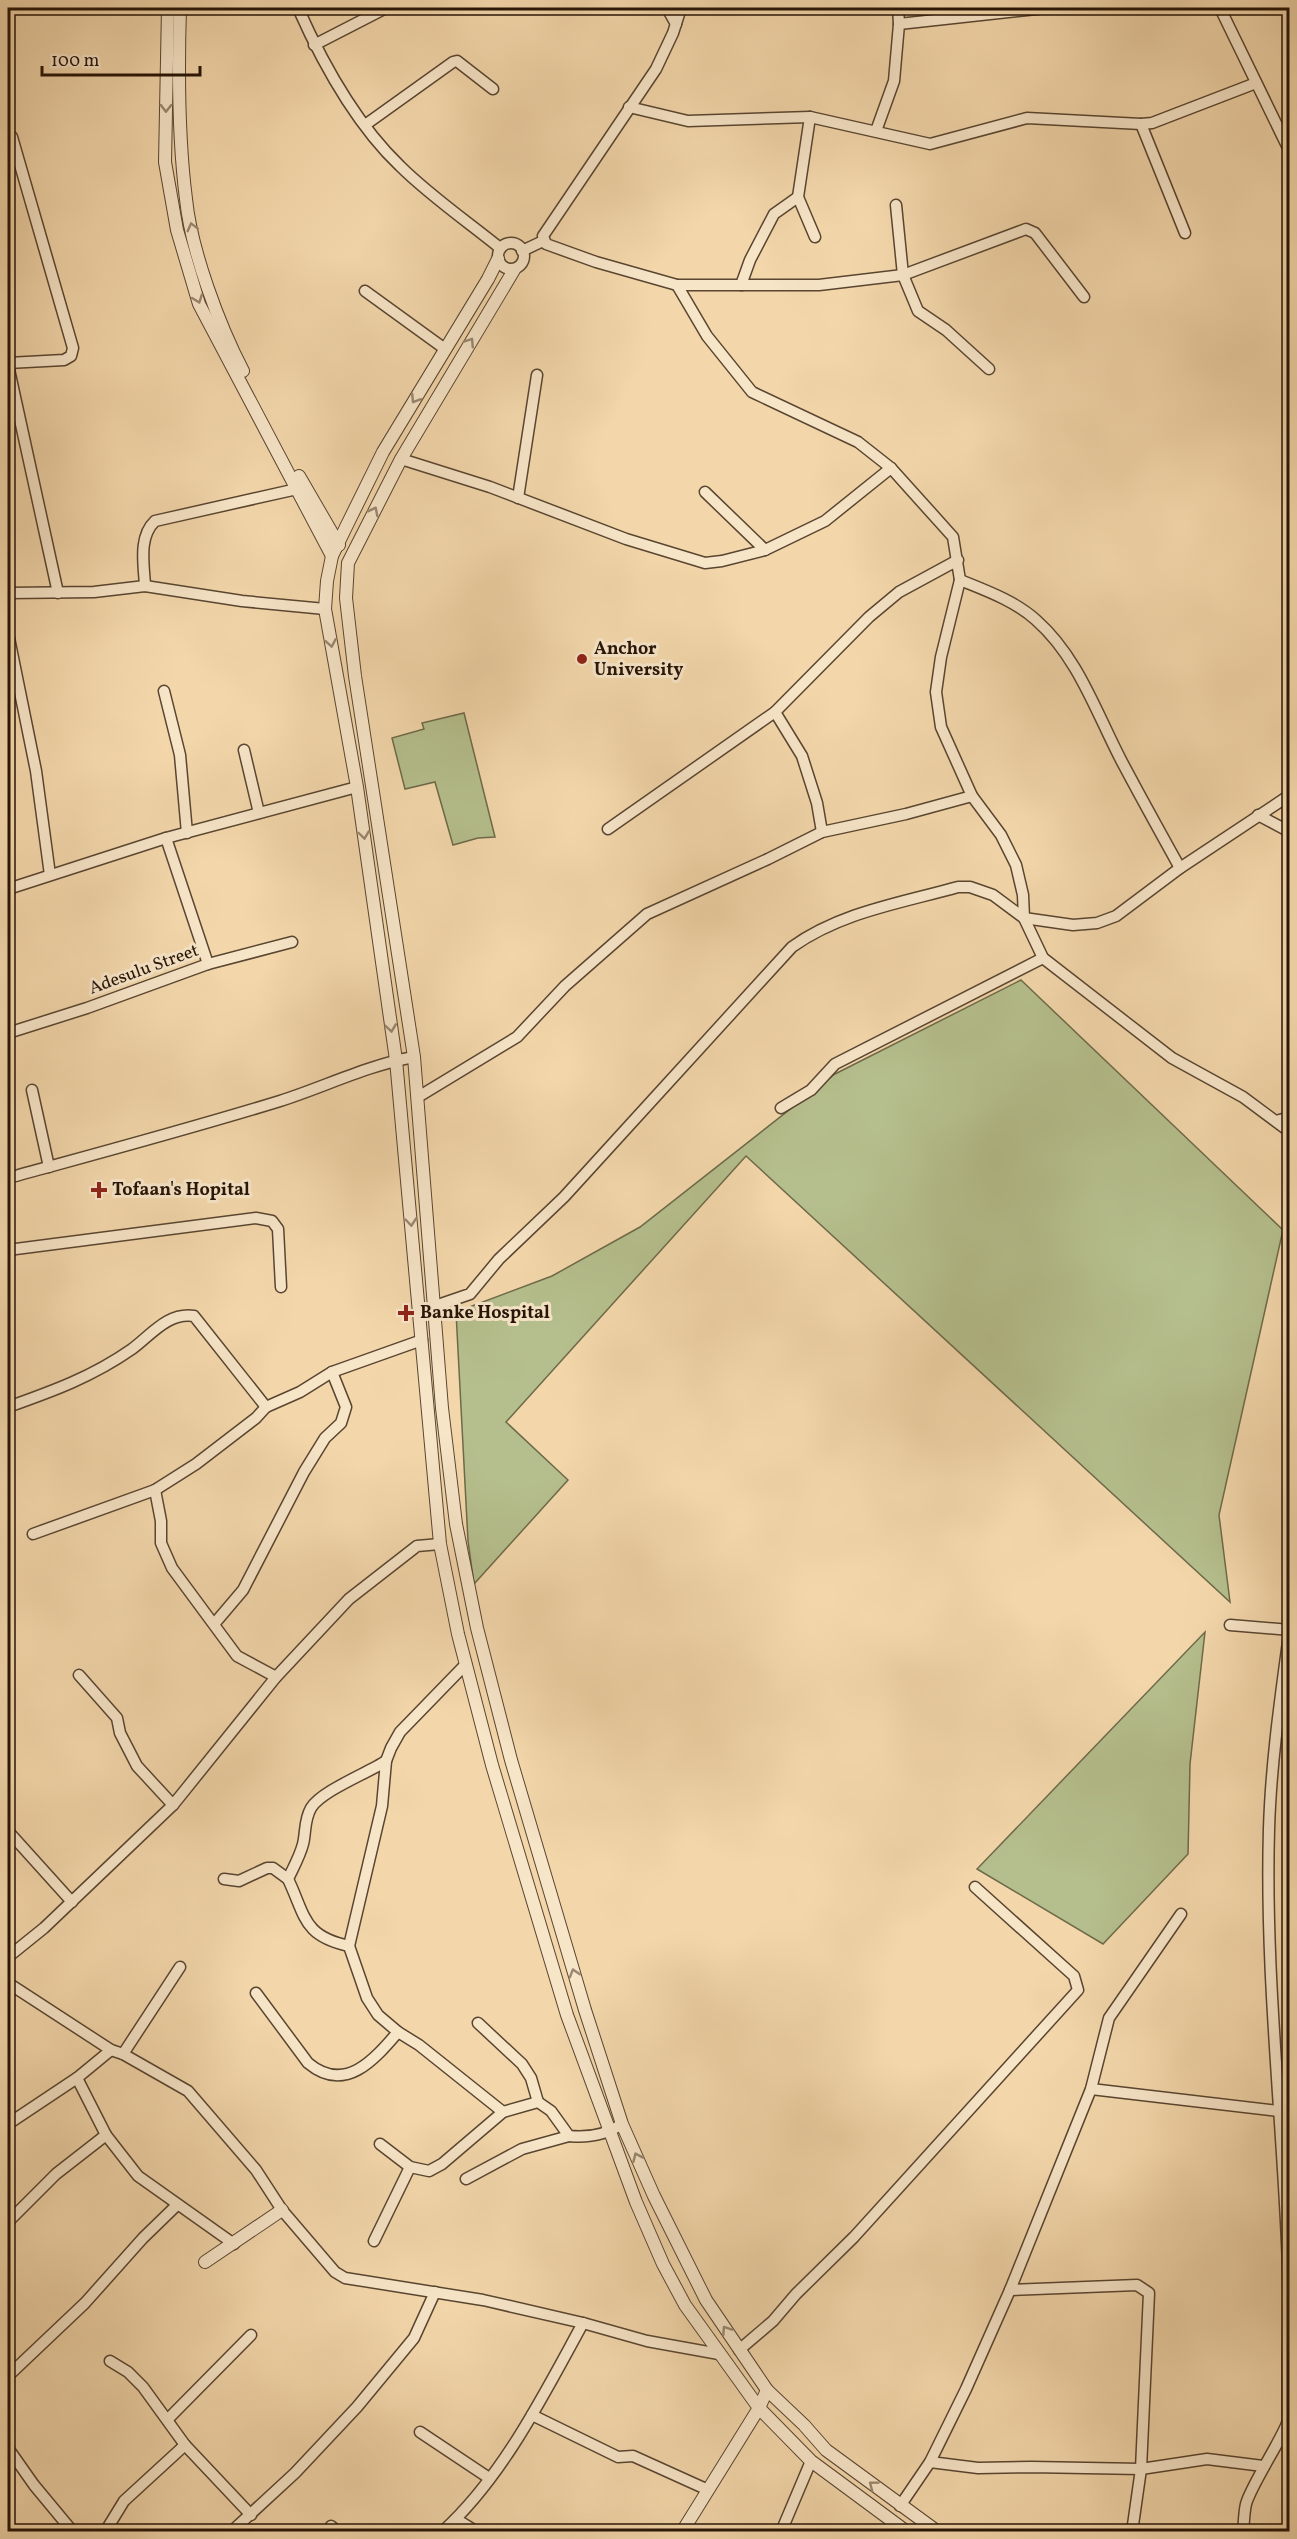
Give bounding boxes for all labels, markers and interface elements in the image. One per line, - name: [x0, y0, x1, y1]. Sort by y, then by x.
- scale bar: [42, 39, 200, 77]
- text: 100 m: [51, 49, 100, 74]
- one-way arrow: [160, 103, 172, 112]
- one-way arrow: [186, 222, 199, 232]
- one-way arrow: [191, 293, 204, 304]
- one-way arrow: [463, 338, 475, 348]
- one-way arrow: [410, 393, 422, 403]
- one-way arrow: [367, 507, 378, 518]
- place label: Anchor University: [594, 637, 683, 683]
- one-way arrow: [324, 638, 337, 648]
- marker: Anchor University: [575, 652, 589, 666]
- one-way arrow: [357, 830, 369, 840]
- street label: Adesulu Street: [86, 939, 202, 1001]
- one-way arrow: [385, 1023, 397, 1033]
- place label: Tofaan's Hopital: [112, 1178, 250, 1203]
- marker: Tofaan's Hopital: [90, 1181, 108, 1199]
- one-way arrow: [404, 1217, 417, 1227]
- place label: Banke Hospital: [420, 1301, 550, 1326]
- marker: Banke Hospital: [397, 1304, 415, 1322]
- one-way arrow: [569, 1968, 581, 1979]
- one-way arrow: [632, 2152, 644, 2163]
- one-way arrow: [722, 2326, 733, 2337]
- one-way arrow: [869, 2482, 880, 2493]

